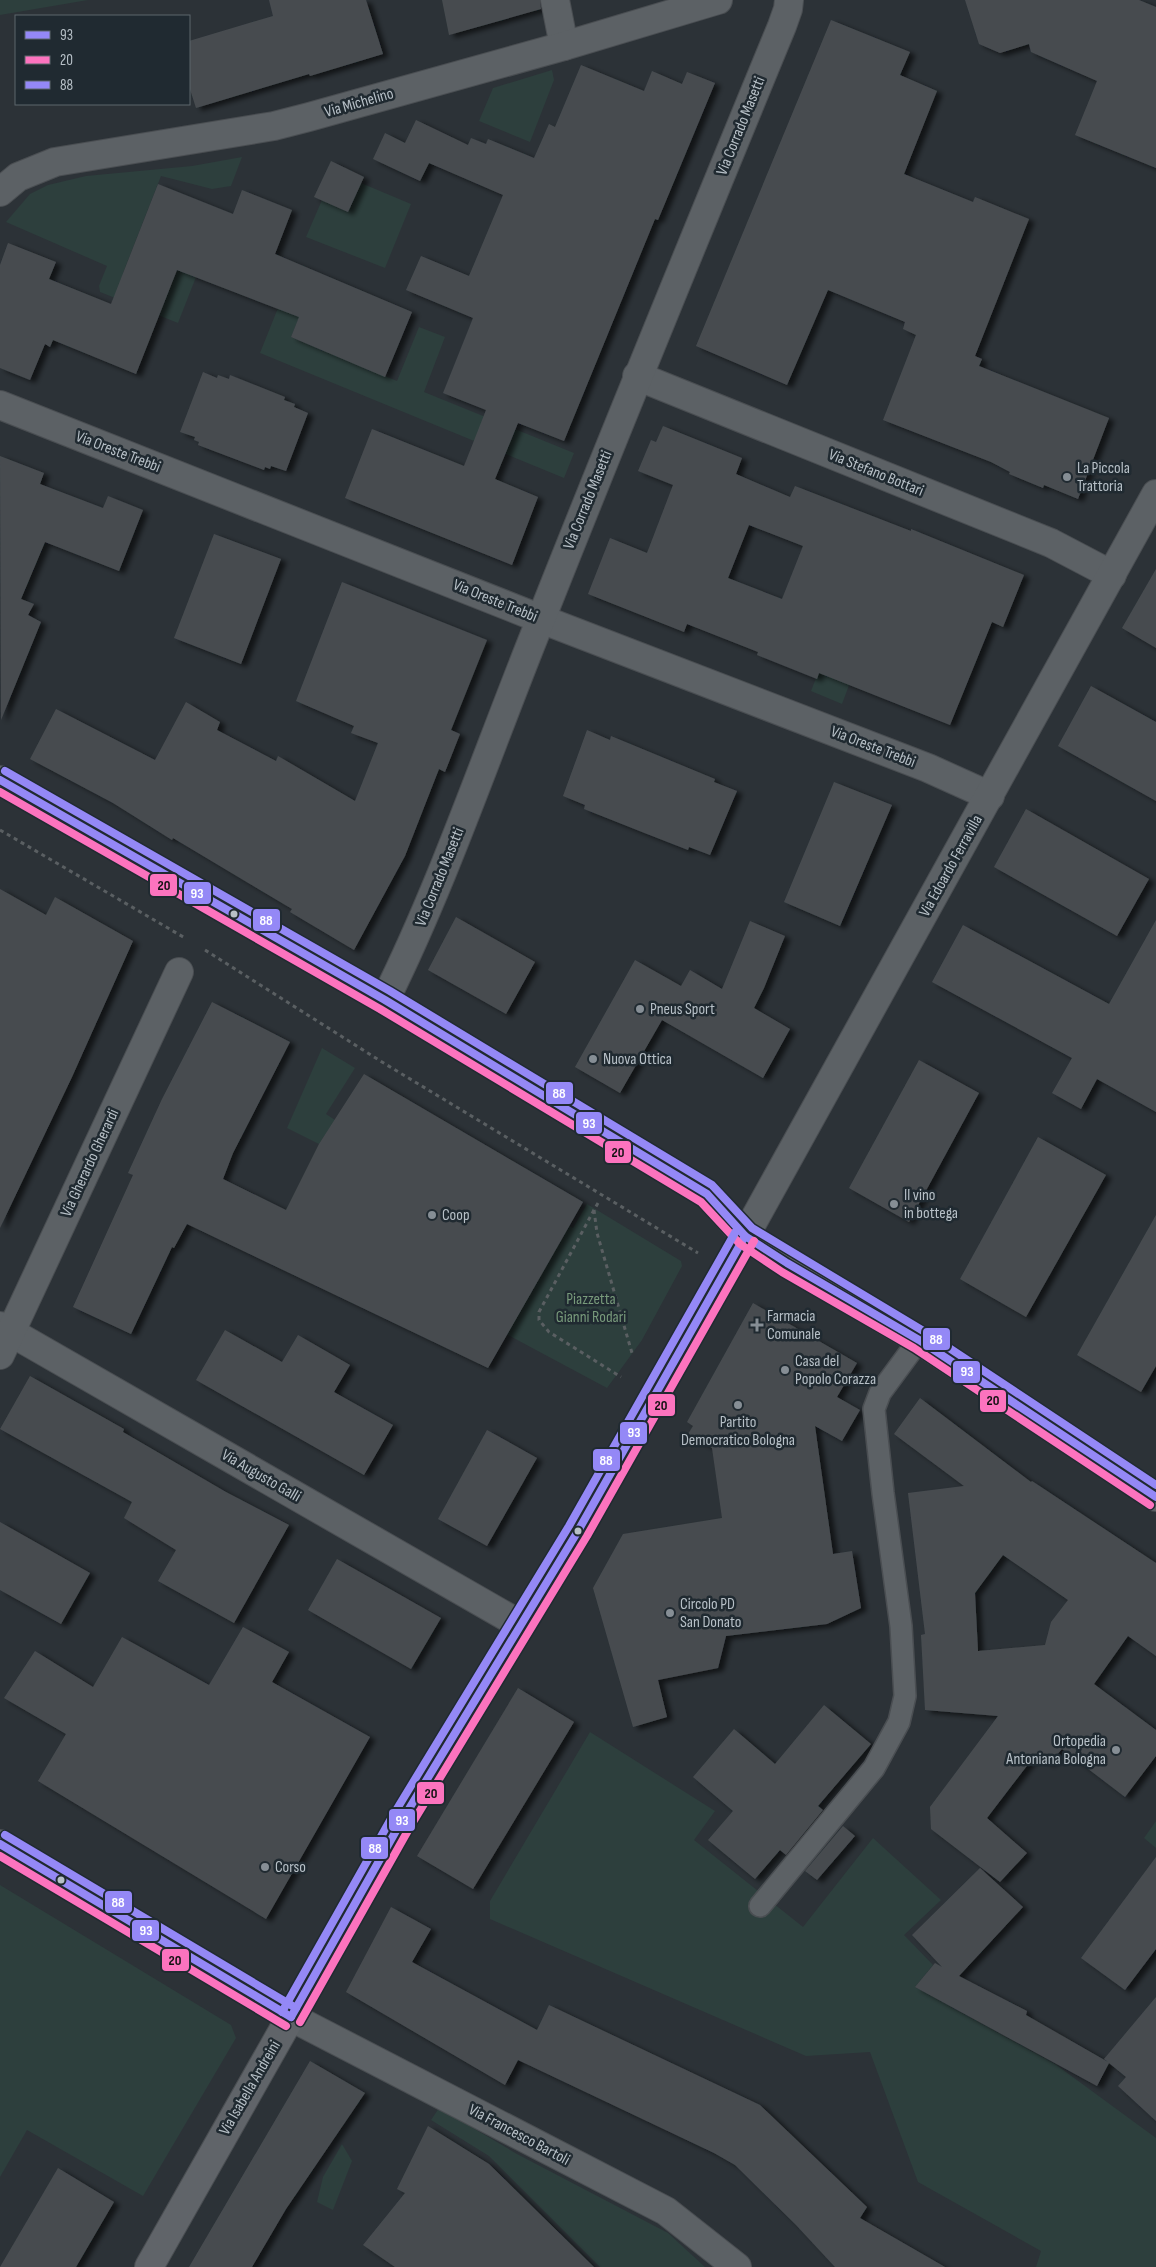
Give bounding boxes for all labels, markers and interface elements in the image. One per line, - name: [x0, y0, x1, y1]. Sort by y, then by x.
- legend: [15, 15, 190, 105]
- text: 93: [60, 26, 73, 45]
- text: 20: [60, 51, 73, 70]
- street label: Via Corrado Masetti: [713, 74, 769, 178]
- text: 88: [60, 76, 73, 95]
- street label: Via Michelino: [322, 84, 396, 122]
- street label: Via Oreste Trebbi: [73, 427, 163, 477]
- street label: Via Stefano Bottari: [826, 445, 926, 501]
- street label: Via Corrado Masetti: [560, 448, 616, 552]
- place label: La Piccola Trattoria: [1077, 459, 1130, 496]
- marker: La Piccola Trattoria: [1061, 471, 1073, 483]
- street label: Via Oreste Trebbi: [450, 575, 540, 627]
- street label: Via Oreste Trebbi: [828, 722, 918, 772]
- street label: Via Edoardo Ferravilla: [915, 812, 987, 920]
- street label: Via Corrado Masetti: [412, 825, 468, 929]
- line badge: 20: [149, 873, 178, 897]
- text: 20: [158, 877, 171, 894]
- line badge: 93: [183, 881, 212, 905]
- text: 93: [191, 885, 203, 902]
- line badge: 88: [252, 908, 281, 932]
- unlabelled marker: [229, 909, 239, 919]
- text: 88: [259, 912, 273, 929]
- place label: Pneus Sport: [650, 1000, 715, 1019]
- marker: Pneus Sport: [634, 1003, 646, 1015]
- place label: Nuova Ottica: [603, 1050, 672, 1069]
- marker: Nuova Ottica: [587, 1053, 599, 1065]
- line badge: 88: [545, 1081, 574, 1105]
- text: 88: [552, 1085, 566, 1102]
- street label: Via Gherardo Gherardi: [57, 1106, 123, 1220]
- line badge: 93: [575, 1111, 603, 1135]
- text: 93: [583, 1115, 595, 1132]
- line badge: 20: [604, 1140, 632, 1164]
- text: 20: [612, 1144, 625, 1161]
- place label: Il vino in bottega: [904, 1186, 958, 1223]
- marker: Il vino in bottega: [888, 1198, 900, 1210]
- place label: Coop: [442, 1206, 470, 1225]
- marker: Coop: [426, 1209, 438, 1221]
- park label: Piazzetta Gianni Rodari: [556, 1290, 626, 1327]
- place label: Farmacia Comunale: [767, 1307, 821, 1344]
- marker: Farmacia Comunale: [751, 1319, 763, 1331]
- line badge: 88: [922, 1327, 951, 1351]
- text: 88: [929, 1331, 943, 1348]
- place label: Casa del Popolo Corazza: [795, 1352, 876, 1389]
- line badge: 93: [952, 1360, 981, 1384]
- text: 93: [961, 1363, 973, 1380]
- marker: Casa del Popolo Corazza: [779, 1364, 791, 1376]
- line badge: 20: [979, 1389, 1007, 1413]
- text: 20: [987, 1392, 1000, 1409]
- line badge: 20: [647, 1393, 676, 1417]
- text: 20: [655, 1397, 668, 1414]
- marker: Partito Democratico Bologna: [732, 1399, 744, 1411]
- place label: Partito Democratico Bologna: [681, 1413, 795, 1450]
- line badge: 93: [619, 1421, 648, 1445]
- text: 93: [628, 1424, 640, 1441]
- street label: Via Augusto Galli: [218, 1446, 304, 1506]
- line badge: 88: [592, 1448, 621, 1472]
- text: 88: [599, 1452, 613, 1469]
- unlabelled marker: [573, 1526, 583, 1536]
- place label: Circolo PD San Donato: [680, 1595, 741, 1632]
- marker: Circolo PD San Donato: [664, 1607, 676, 1619]
- place label: Ortopedia Antoniana Bologna: [1005, 1732, 1106, 1769]
- marker: Ortopedia Antoniana Bologna: [1110, 1744, 1122, 1756]
- line badge: 20: [416, 1781, 445, 1805]
- text: 20: [425, 1785, 438, 1802]
- line badge: 93: [388, 1808, 416, 1832]
- text: 93: [396, 1812, 408, 1829]
- line badge: 88: [360, 1836, 389, 1860]
- text: 88: [368, 1840, 382, 1857]
- place label: Corso: [275, 1858, 306, 1877]
- marker: Corso: [259, 1861, 271, 1873]
- unlabelled marker: [56, 1875, 66, 1885]
- line badge: 88: [104, 1890, 133, 1914]
- text: 88: [111, 1894, 125, 1911]
- line badge: 93: [131, 1919, 160, 1942]
- text: 93: [140, 1922, 152, 1939]
- line badge: 20: [161, 1948, 190, 1972]
- text: 20: [169, 1952, 182, 1969]
- street label: Via Isabella Andreini: [215, 2037, 285, 2139]
- street label: Via Francesco Bartoli: [465, 2100, 573, 2170]

